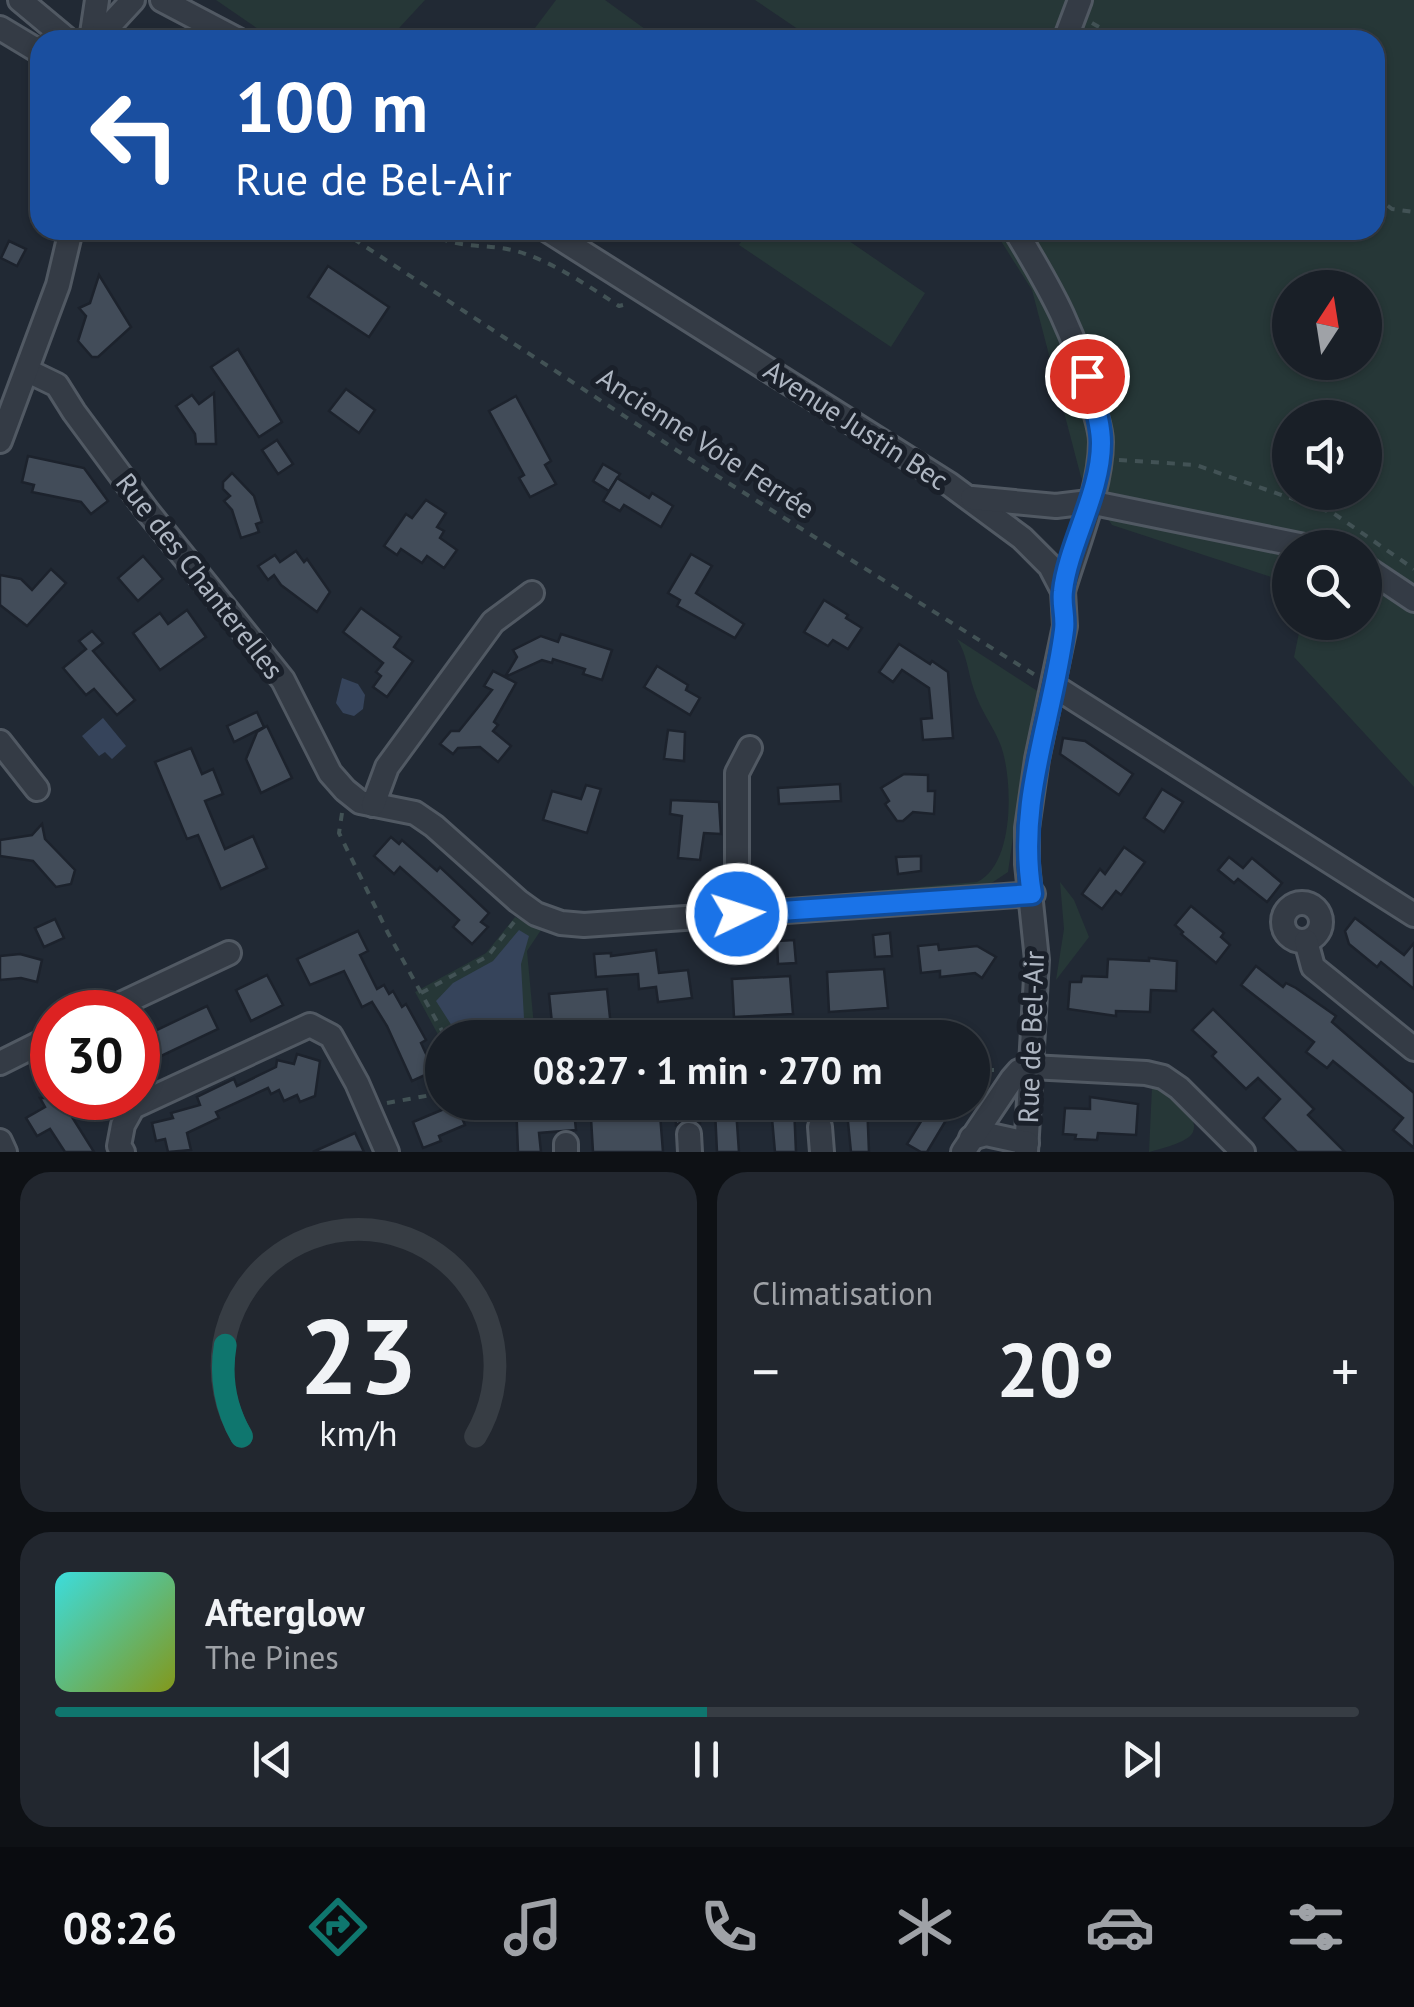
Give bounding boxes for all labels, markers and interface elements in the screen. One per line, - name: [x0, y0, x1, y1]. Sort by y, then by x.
- text: 100 m: [235, 61, 428, 151]
- icon: left: [70, 70, 200, 200]
- text: Rue de Bel-Air: [235, 149, 512, 207]
- north arrow: [1272, 270, 1382, 380]
- map controls: [1272, 270, 1382, 640]
- pin: [1045, 334, 1130, 419]
- icon: arrive: [1060, 349, 1115, 404]
- street label: Avenue Justin Bec: [757, 351, 956, 498]
- street label: Ancienne Voie Ferrée: [591, 358, 822, 527]
- button: sound: [1272, 400, 1382, 510]
- street label: Rue des Chanterelles: [108, 465, 292, 686]
- button: search: [1272, 530, 1382, 640]
- position arrow: [685, 862, 789, 966]
- street label: Rue de Bel-Air: [1009, 950, 1052, 1124]
- speed limit sign: 30: [30, 990, 160, 1120]
- text: 08:27 · 1 min · 270 m: [533, 1045, 882, 1094]
- text: Climatisation: [752, 1272, 933, 1314]
- text: 23: [300, 1288, 417, 1423]
- text: 20°: [997, 1321, 1114, 1418]
- text: −: [752, 1335, 780, 1406]
- text: +: [1331, 1335, 1359, 1406]
- text: km/h: [319, 1410, 398, 1456]
- text: Afterglow: [205, 1587, 365, 1636]
- text: The Pines: [205, 1636, 339, 1678]
- icon: previous: [245, 1732, 300, 1787]
- icon: pause: [679, 1732, 734, 1787]
- icon: next: [1114, 1732, 1169, 1787]
- icon: directions: [303, 1892, 373, 1962]
- icon: music: [498, 1892, 568, 1962]
- icon: phone: [694, 1892, 764, 1962]
- icon: climate: [890, 1892, 960, 1962]
- icon: car: [1085, 1892, 1155, 1962]
- icon: filters: [1281, 1892, 1351, 1962]
- text: 08:26: [63, 1898, 177, 1956]

